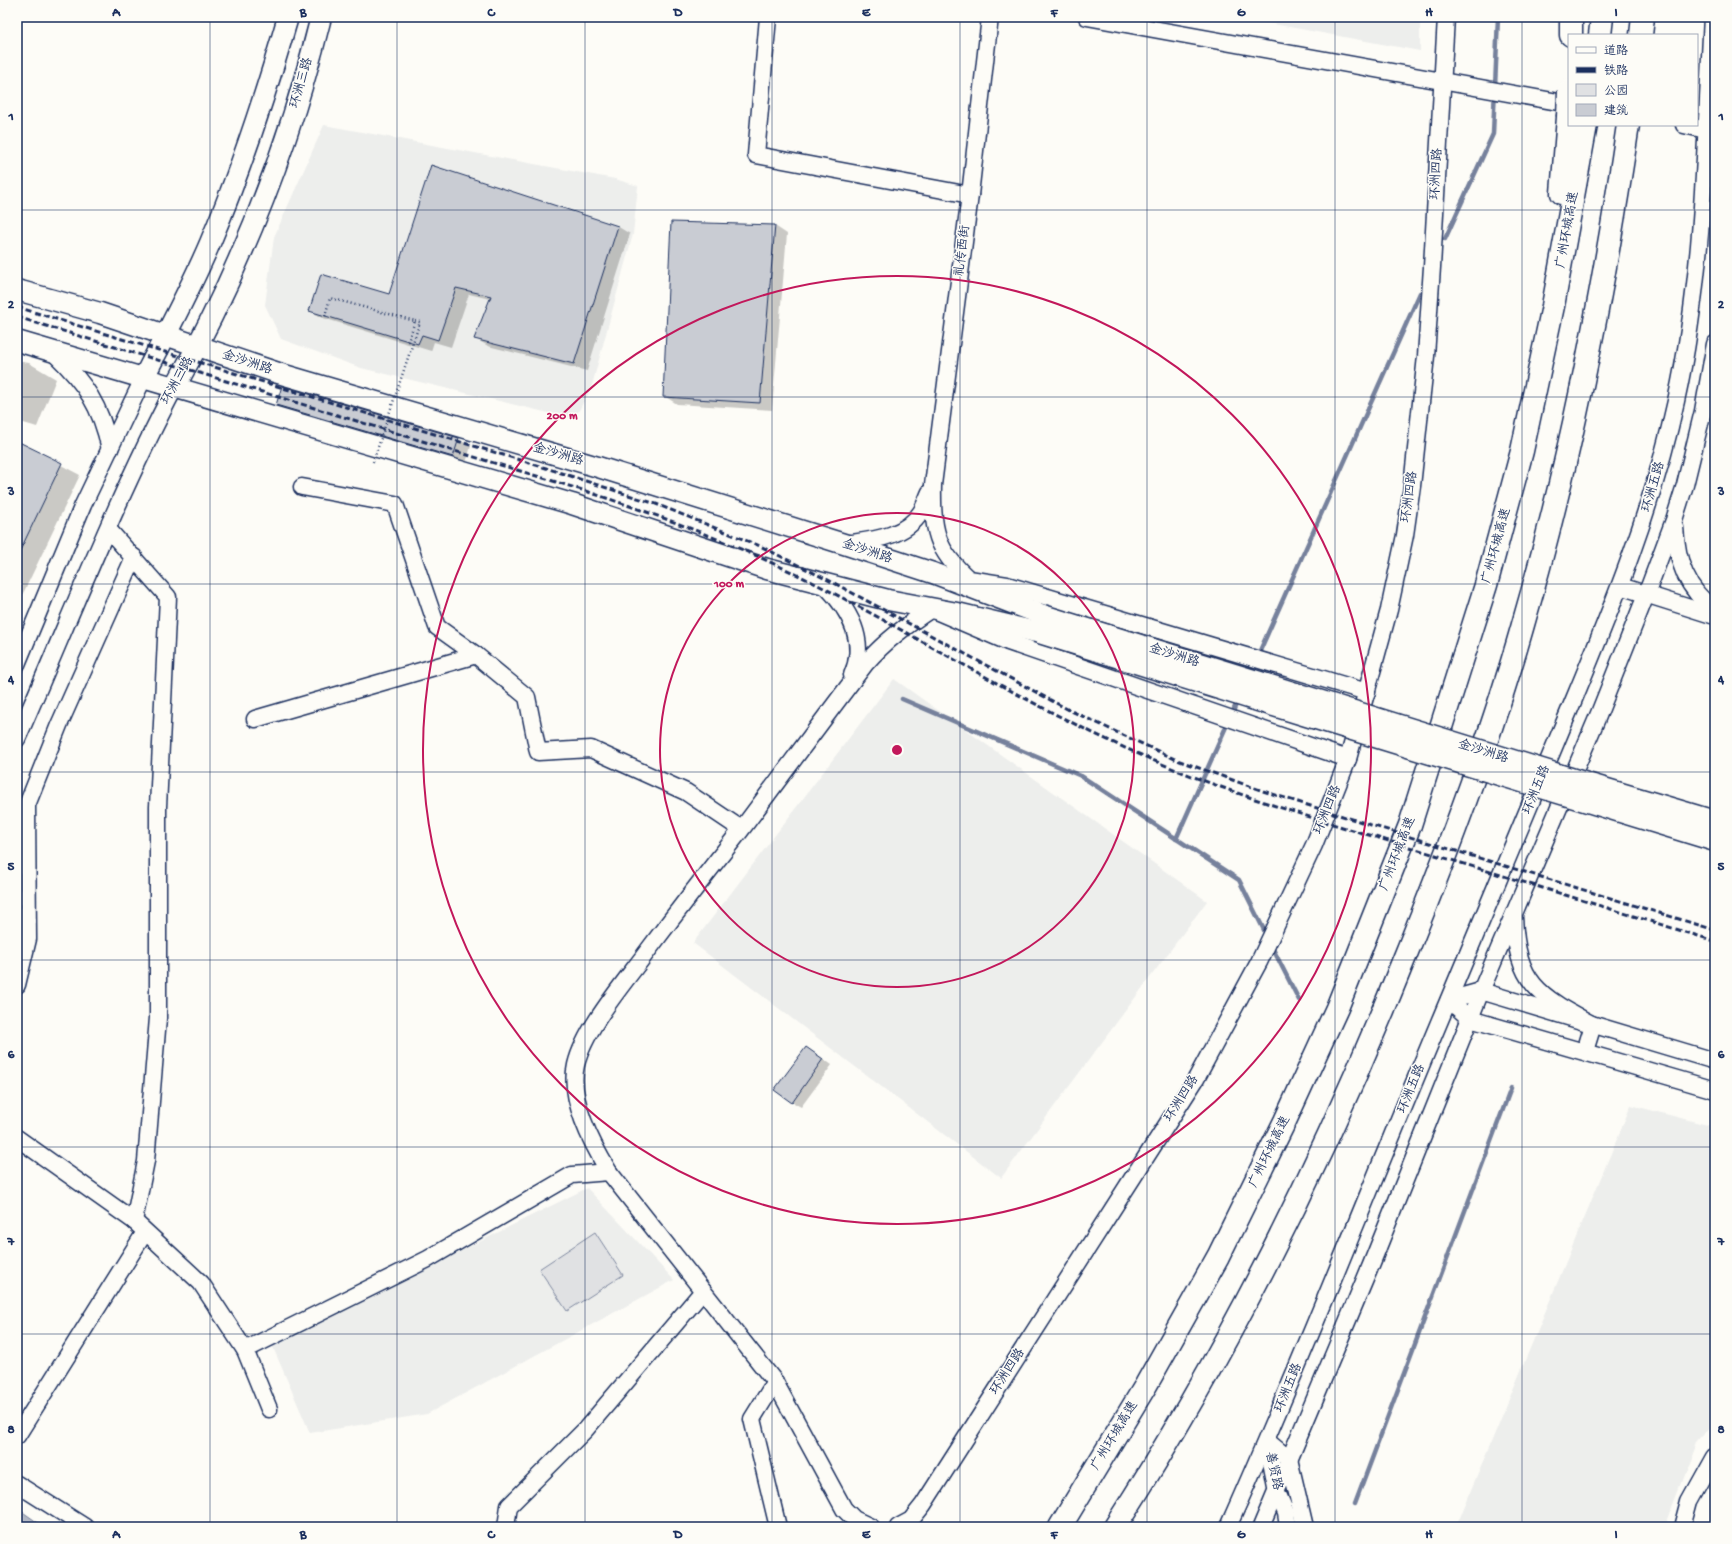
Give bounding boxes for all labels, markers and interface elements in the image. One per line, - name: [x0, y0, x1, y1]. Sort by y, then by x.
- text: A: [111, 6, 121, 21]
- text: B: [299, 6, 308, 21]
- text: C: [486, 6, 496, 21]
- text: D: [673, 6, 683, 21]
- text: E: [862, 6, 871, 21]
- text: F: [1050, 6, 1059, 21]
- text: G: [1237, 6, 1246, 21]
- text: H: [1425, 6, 1433, 21]
- text: I: [1614, 6, 1618, 21]
- legend: [1568, 34, 1698, 126]
- text: 道路: [1604, 44, 1628, 59]
- street label: 环洲三路: [287, 56, 316, 110]
- text: 铁路: [1604, 64, 1628, 79]
- text: 公园: [1604, 84, 1628, 99]
- text: 建筑: [1604, 104, 1628, 119]
- text: 1: [7, 110, 14, 125]
- text: 1: [1717, 110, 1724, 125]
- street label: 环洲四路: [1427, 148, 1446, 200]
- street label: 广州环城高速: [1553, 190, 1582, 270]
- street label: 礼传西街: [951, 224, 974, 278]
- text: 2: [8, 298, 15, 313]
- text: 2: [1718, 298, 1725, 313]
- street label: 金沙洲路: [220, 347, 274, 378]
- street label: 环洲三路: [158, 354, 197, 407]
- text: 200 m: [547, 410, 578, 424]
- street label: 金沙洲路: [531, 440, 585, 469]
- street label: 环洲五路: [1639, 460, 1668, 514]
- street label: 环洲四路: [1398, 470, 1421, 524]
- text: 3: [7, 485, 15, 500]
- text: 3: [1717, 485, 1725, 500]
- street label: 广州环城高速: [1479, 506, 1514, 586]
- street label: 金沙洲路: [840, 536, 894, 567]
- text: 100 m: [713, 578, 744, 592]
- street label: 金沙洲路: [1147, 640, 1201, 671]
- text: 4: [7, 673, 15, 688]
- text: 4: [1717, 673, 1725, 688]
- street label: 金沙洲路: [1456, 736, 1510, 767]
- centre of rings: [890, 743, 904, 757]
- street label: 环洲五路: [1519, 763, 1554, 817]
- street label: 环洲四路: [1310, 783, 1345, 837]
- street label: 广州环城高速: [1376, 815, 1419, 893]
- text: 5: [8, 860, 15, 875]
- text: 5: [1718, 860, 1725, 875]
- text: 6: [8, 1048, 15, 1063]
- text: 6: [1718, 1048, 1725, 1063]
- street label: 环洲五路: [1394, 1062, 1429, 1116]
- street label: 环洲四路: [1161, 1072, 1202, 1125]
- street label: 广州环城高速: [1245, 1113, 1294, 1190]
- text: 7: [7, 1235, 16, 1250]
- text: 7: [1717, 1235, 1726, 1250]
- street label: 环洲四路: [987, 1346, 1028, 1398]
- street label: 环洲五路: [1271, 1361, 1306, 1415]
- street label: 广州环城高速: [1088, 1398, 1142, 1473]
- text: 8: [7, 1423, 15, 1438]
- text: 8: [1717, 1423, 1725, 1438]
- street label: 善贤路: [1262, 1450, 1285, 1492]
- text: A: [111, 1528, 121, 1543]
- text: B: [299, 1528, 308, 1543]
- text: C: [486, 1528, 496, 1543]
- text: D: [673, 1528, 683, 1543]
- text: E: [862, 1528, 871, 1543]
- text: F: [1050, 1528, 1059, 1543]
- text: G: [1237, 1528, 1246, 1543]
- text: H: [1425, 1528, 1433, 1543]
- text: I: [1614, 1528, 1618, 1543]

